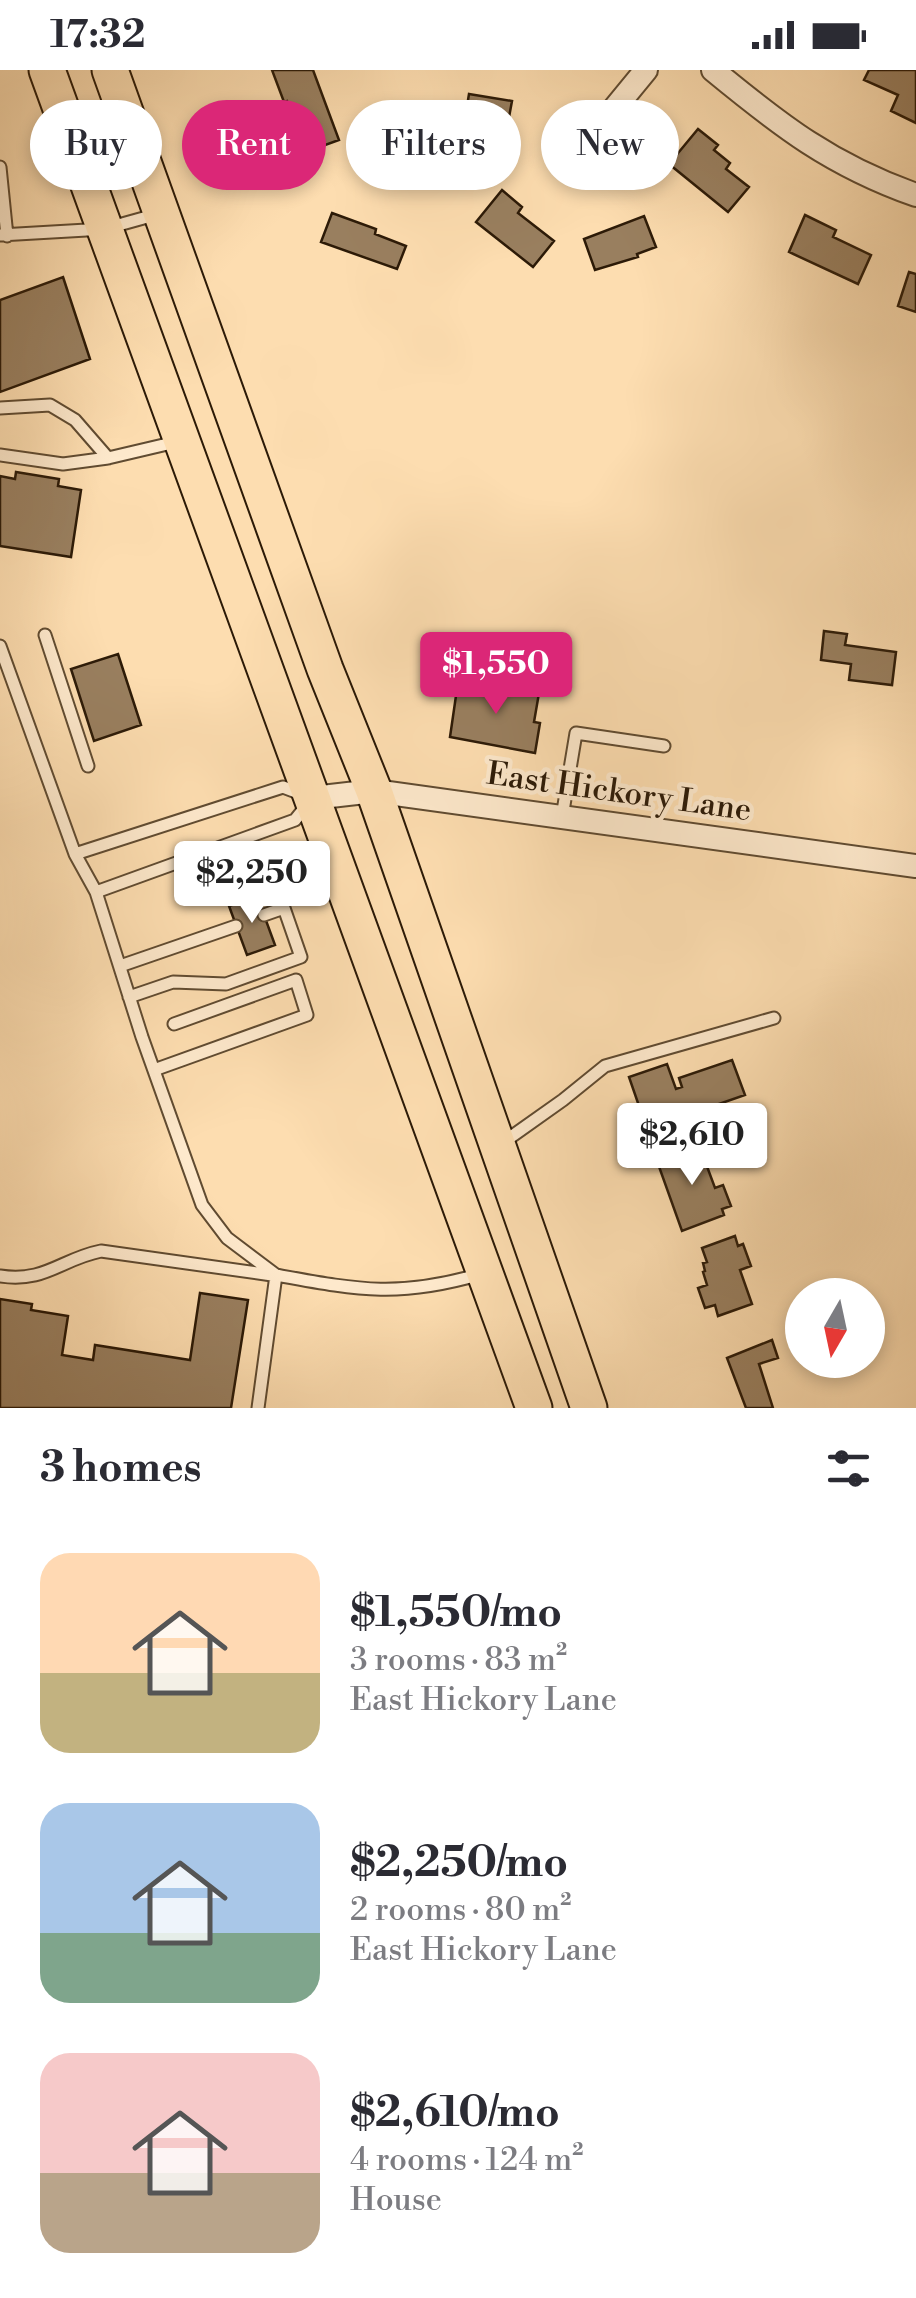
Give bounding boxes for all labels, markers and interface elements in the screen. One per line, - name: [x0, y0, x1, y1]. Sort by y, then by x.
- text: 17:32: [50, 12, 145, 59]
- chip: Buy: [30, 100, 162, 190]
- chip: Rent: [182, 100, 326, 190]
- chip: Filters: [346, 100, 521, 190]
- chip: New: [541, 100, 679, 190]
- pin: $1,550: [415, 632, 577, 717]
- text: $1,550: [442, 644, 550, 684]
- street label: East Hickory Lane: [484, 754, 754, 830]
- pin: $2,250: [171, 841, 333, 926]
- text: $2,250: [196, 853, 308, 893]
- pin: $2,610: [611, 1103, 773, 1188]
- text: $2,610: [639, 1115, 745, 1155]
- north arrow: [785, 1278, 885, 1378]
- map controls: [785, 1278, 885, 1378]
- icon: filters: [821, 1441, 876, 1496]
- text: 3 homes: [40, 1442, 202, 1495]
- text: $1,550/mo: [350, 1587, 562, 1640]
- icon: home: [120, 1593, 240, 1713]
- text: 3 rooms · 83 m²: [350, 1640, 567, 1680]
- text: East Hickory Lane: [350, 1680, 617, 1720]
- text: $2,250/mo: [350, 1837, 568, 1890]
- icon: home: [120, 1843, 240, 1963]
- text: 2 rooms · 80 m²: [350, 1890, 571, 1930]
- text: East Hickory Lane: [350, 1930, 617, 1970]
- text: $2,610/mo: [350, 2087, 560, 2140]
- icon: home: [120, 2093, 240, 2213]
- text: 4 rooms · 124 m²: [350, 2140, 583, 2180]
- text: House: [350, 2180, 442, 2220]

